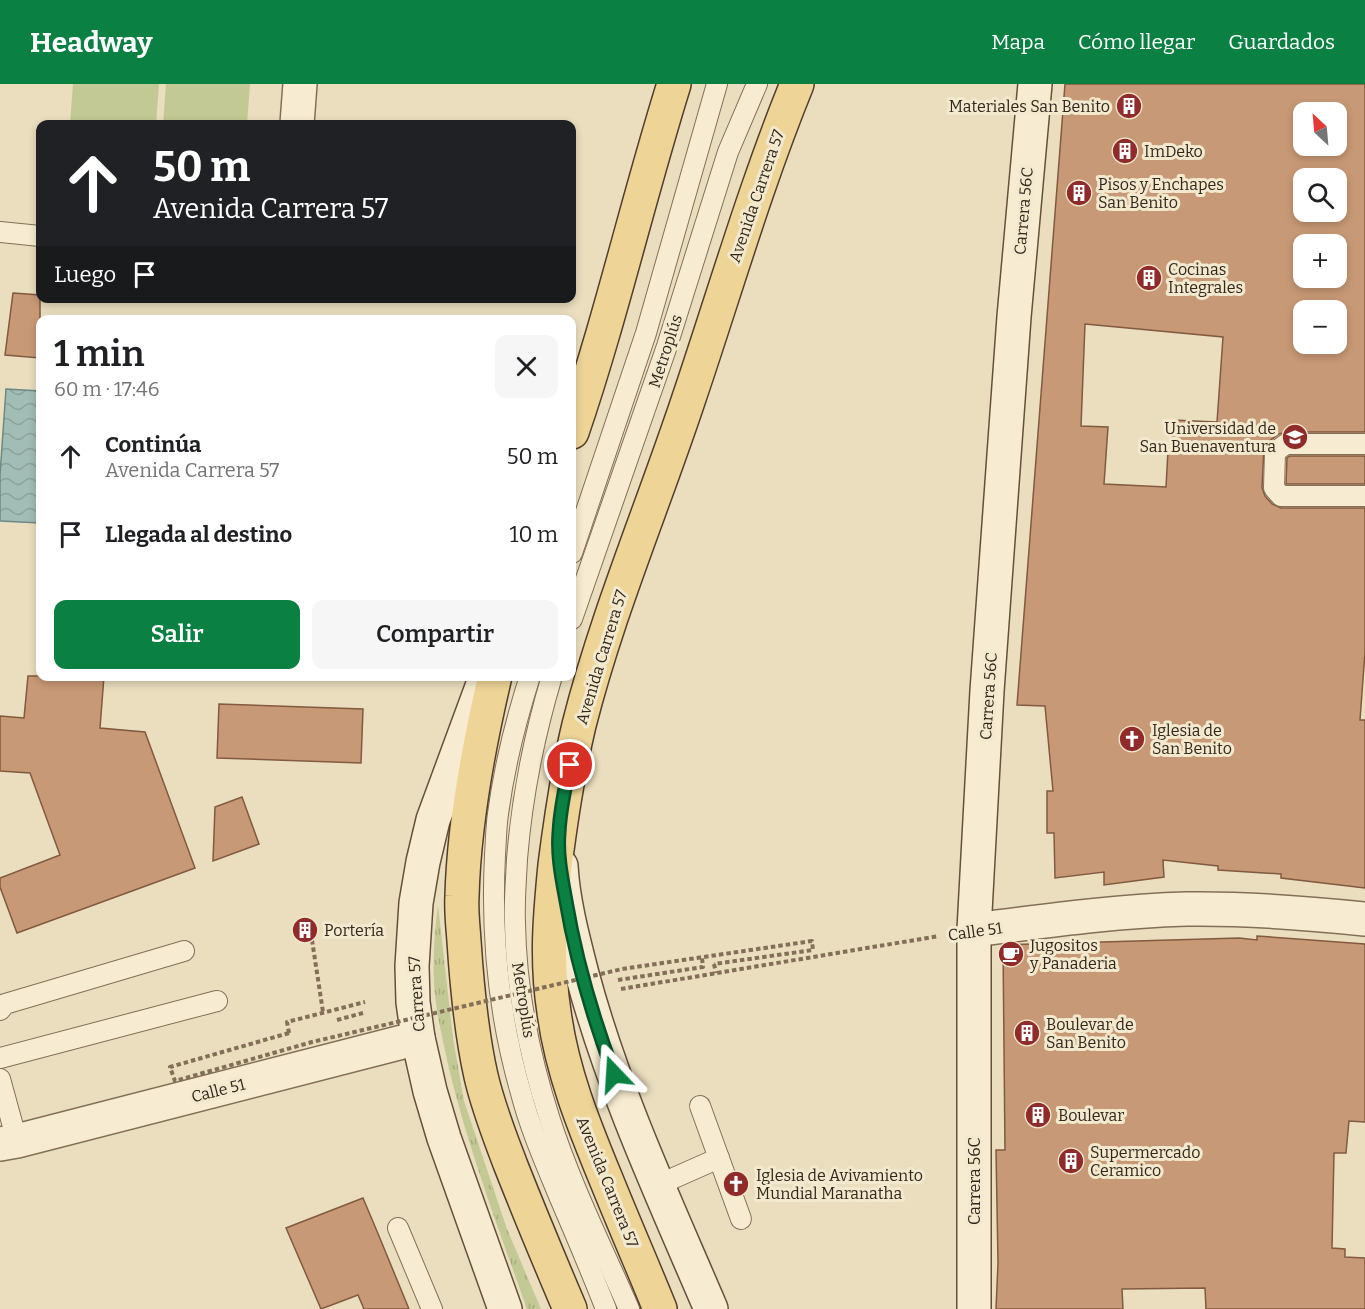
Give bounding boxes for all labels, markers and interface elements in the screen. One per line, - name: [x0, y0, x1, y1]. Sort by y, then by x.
- text: Headway: [30, 26, 153, 59]
- text: Mapa: [991, 29, 1045, 55]
- text: Cómo llegar: [1078, 29, 1195, 55]
- text: Guardados: [1228, 29, 1335, 55]
- building icon: Materiales San Benito: [1114, 91, 1144, 121]
- place label: Materiales San Benito: [949, 97, 1110, 116]
- north arrow: [1293, 102, 1347, 156]
- map controls: [1293, 102, 1347, 354]
- street label: Avenida Carrera 57: [725, 127, 788, 265]
- building icon: ImDeko: [1110, 136, 1140, 166]
- text: 50 m: [153, 142, 250, 192]
- place label: ImDeko: [1144, 142, 1203, 161]
- icon: ahead: [54, 144, 132, 222]
- street label: Carrera 56C: [1010, 166, 1037, 256]
- button: search: [1293, 168, 1347, 222]
- place label: Pisos y Enchapes San Benito: [1098, 175, 1224, 212]
- building icon: Pisos y Enchapes San Benito: [1064, 178, 1094, 208]
- text: Avenida Carrera 57: [153, 193, 388, 225]
- button: +: [1293, 234, 1347, 288]
- icon: arrive: [128, 258, 161, 291]
- place label: Cocinas Integrales: [1168, 260, 1243, 297]
- text: Luego: [54, 261, 116, 288]
- building icon: Cocinas Integrales: [1134, 263, 1164, 293]
- button: −: [1293, 300, 1347, 354]
- street label: Metroplús: [645, 312, 686, 390]
- text: 1 min: [54, 332, 145, 376]
- button: close: [495, 335, 558, 398]
- text: 60 m · 17:46: [54, 377, 159, 401]
- place label: Universidad de San Buenaventura: [1139, 419, 1276, 456]
- school or university icon: Universidad de San Buenaventura: [1280, 422, 1310, 452]
- text: Continúa: [105, 431, 201, 458]
- icon: ahead: [54, 440, 87, 473]
- text: 50 m: [507, 443, 558, 470]
- text: Avenida Carrera 57: [105, 458, 279, 482]
- icon: arrive: [54, 518, 87, 551]
- text: Llegada al destino: [105, 521, 292, 548]
- text: 10 m: [510, 521, 558, 548]
- street label: Avenida Carrera 57: [572, 588, 631, 727]
- button: Salir: [54, 600, 300, 669]
- button: Compartir: [312, 600, 558, 669]
- street label: Carrera 56C: [976, 652, 1001, 741]
- place label: Iglesia de San Benito: [1152, 721, 1232, 758]
- church icon: Iglesia de San Benito: [1117, 724, 1147, 754]
- pin: [544, 739, 595, 790]
- icon: arrive: [553, 748, 586, 781]
- building icon: Portería: [290, 915, 320, 945]
- street label: Calle 51: [947, 918, 1004, 945]
- place label: Portería: [324, 921, 384, 940]
- place label: Jugositos y Panaderia: [1029, 936, 1117, 973]
- cafe icon: Jugositos y Panaderia: [996, 939, 1026, 969]
- street label: Carrera 57: [404, 955, 429, 1032]
- street label: Metroplús: [508, 961, 539, 1039]
- place label: Boulevar de San Benito: [1046, 1015, 1134, 1052]
- building icon: Boulevar de San Benito: [1012, 1018, 1042, 1048]
- position arrow: [582, 1042, 646, 1106]
- street label: Calle 51: [189, 1075, 247, 1106]
- building icon: Boulevar: [1023, 1100, 1053, 1130]
- place label: Boulevar: [1058, 1106, 1124, 1125]
- street label: Avenida Carrera 57: [573, 1114, 642, 1250]
- street label: Carrera 56C: [965, 1137, 984, 1225]
- place label: Supermercado Ceramico: [1090, 1143, 1200, 1180]
- building icon: Supermercado Ceramico: [1056, 1146, 1086, 1176]
- place label: Iglesia de Avivamiento Mundial Maranatha: [756, 1166, 923, 1203]
- church icon: Iglesia de Avivamiento Mundial Maranatha: [721, 1169, 751, 1199]

